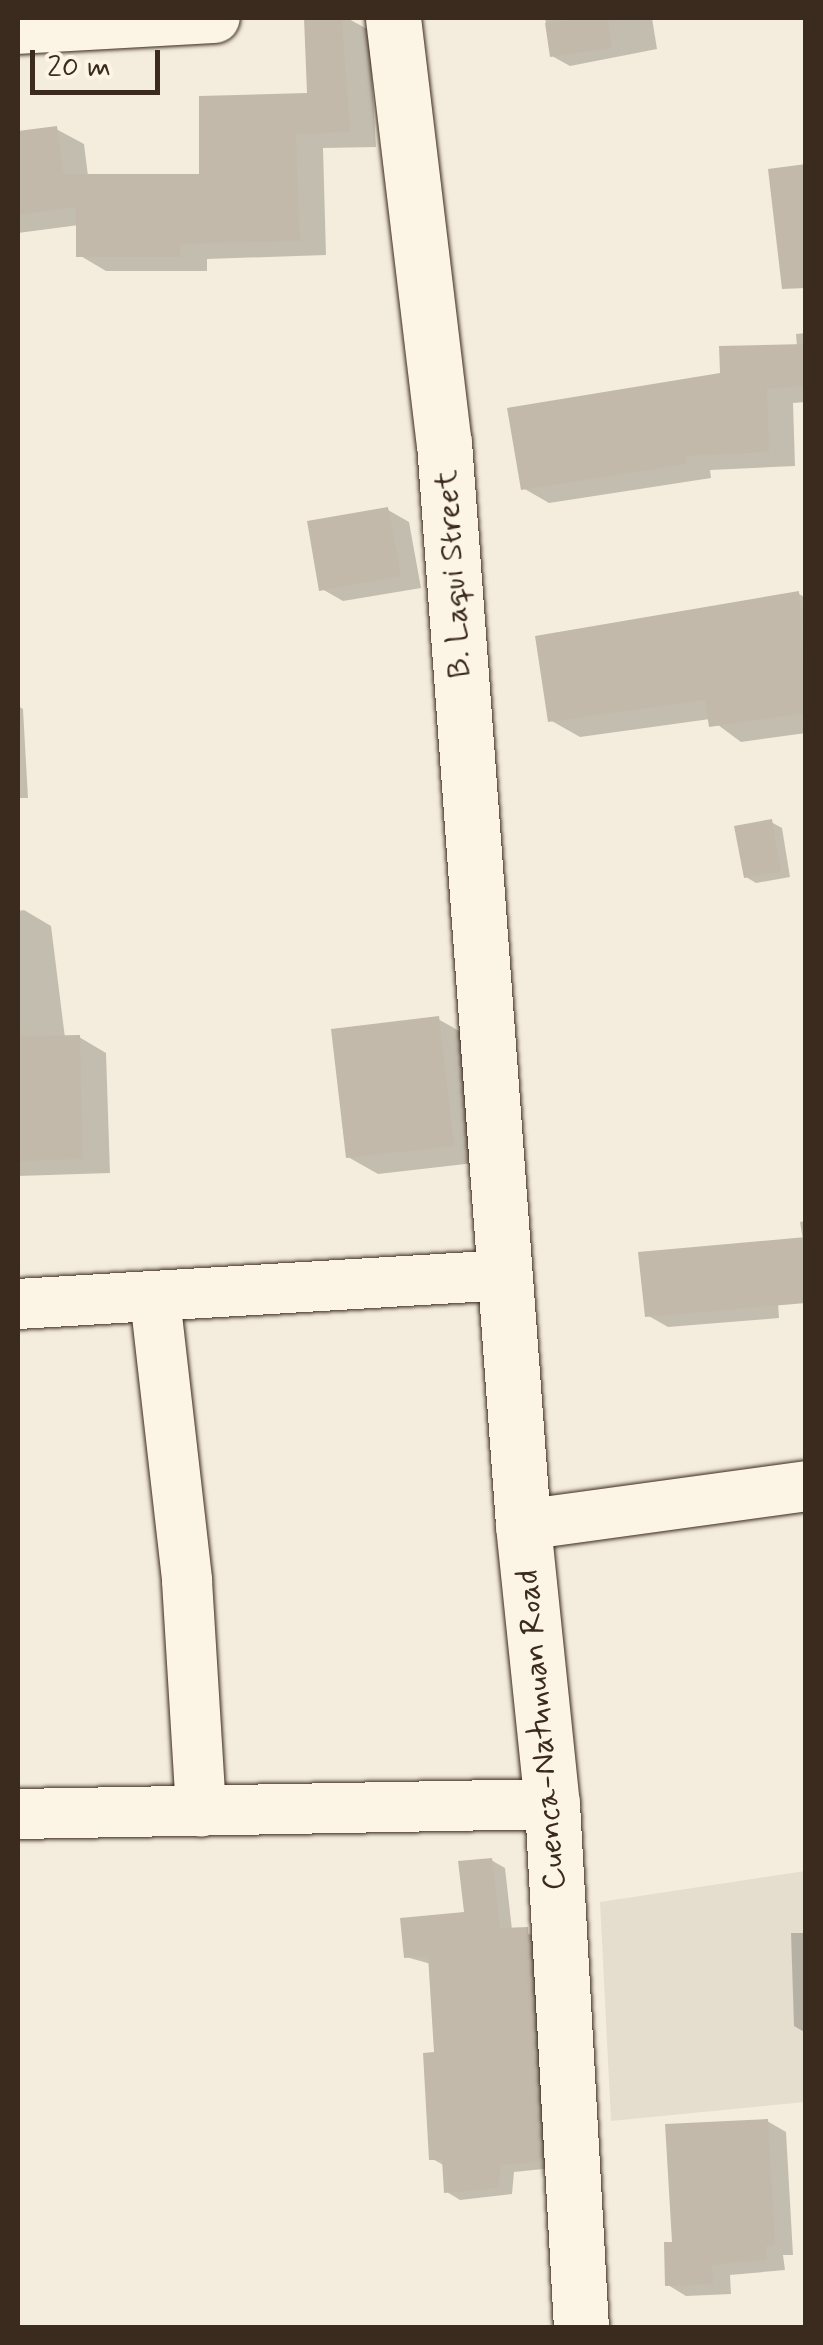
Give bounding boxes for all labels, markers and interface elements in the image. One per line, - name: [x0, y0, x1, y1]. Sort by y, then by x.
- scale bar: [35, 30, 165, 92]
- text: 20 m: [47, 48, 111, 87]
- street label: B. Laqui Street: [428, 469, 480, 679]
- street label: Cuenca-Natunuan Road: [509, 1569, 575, 1891]

